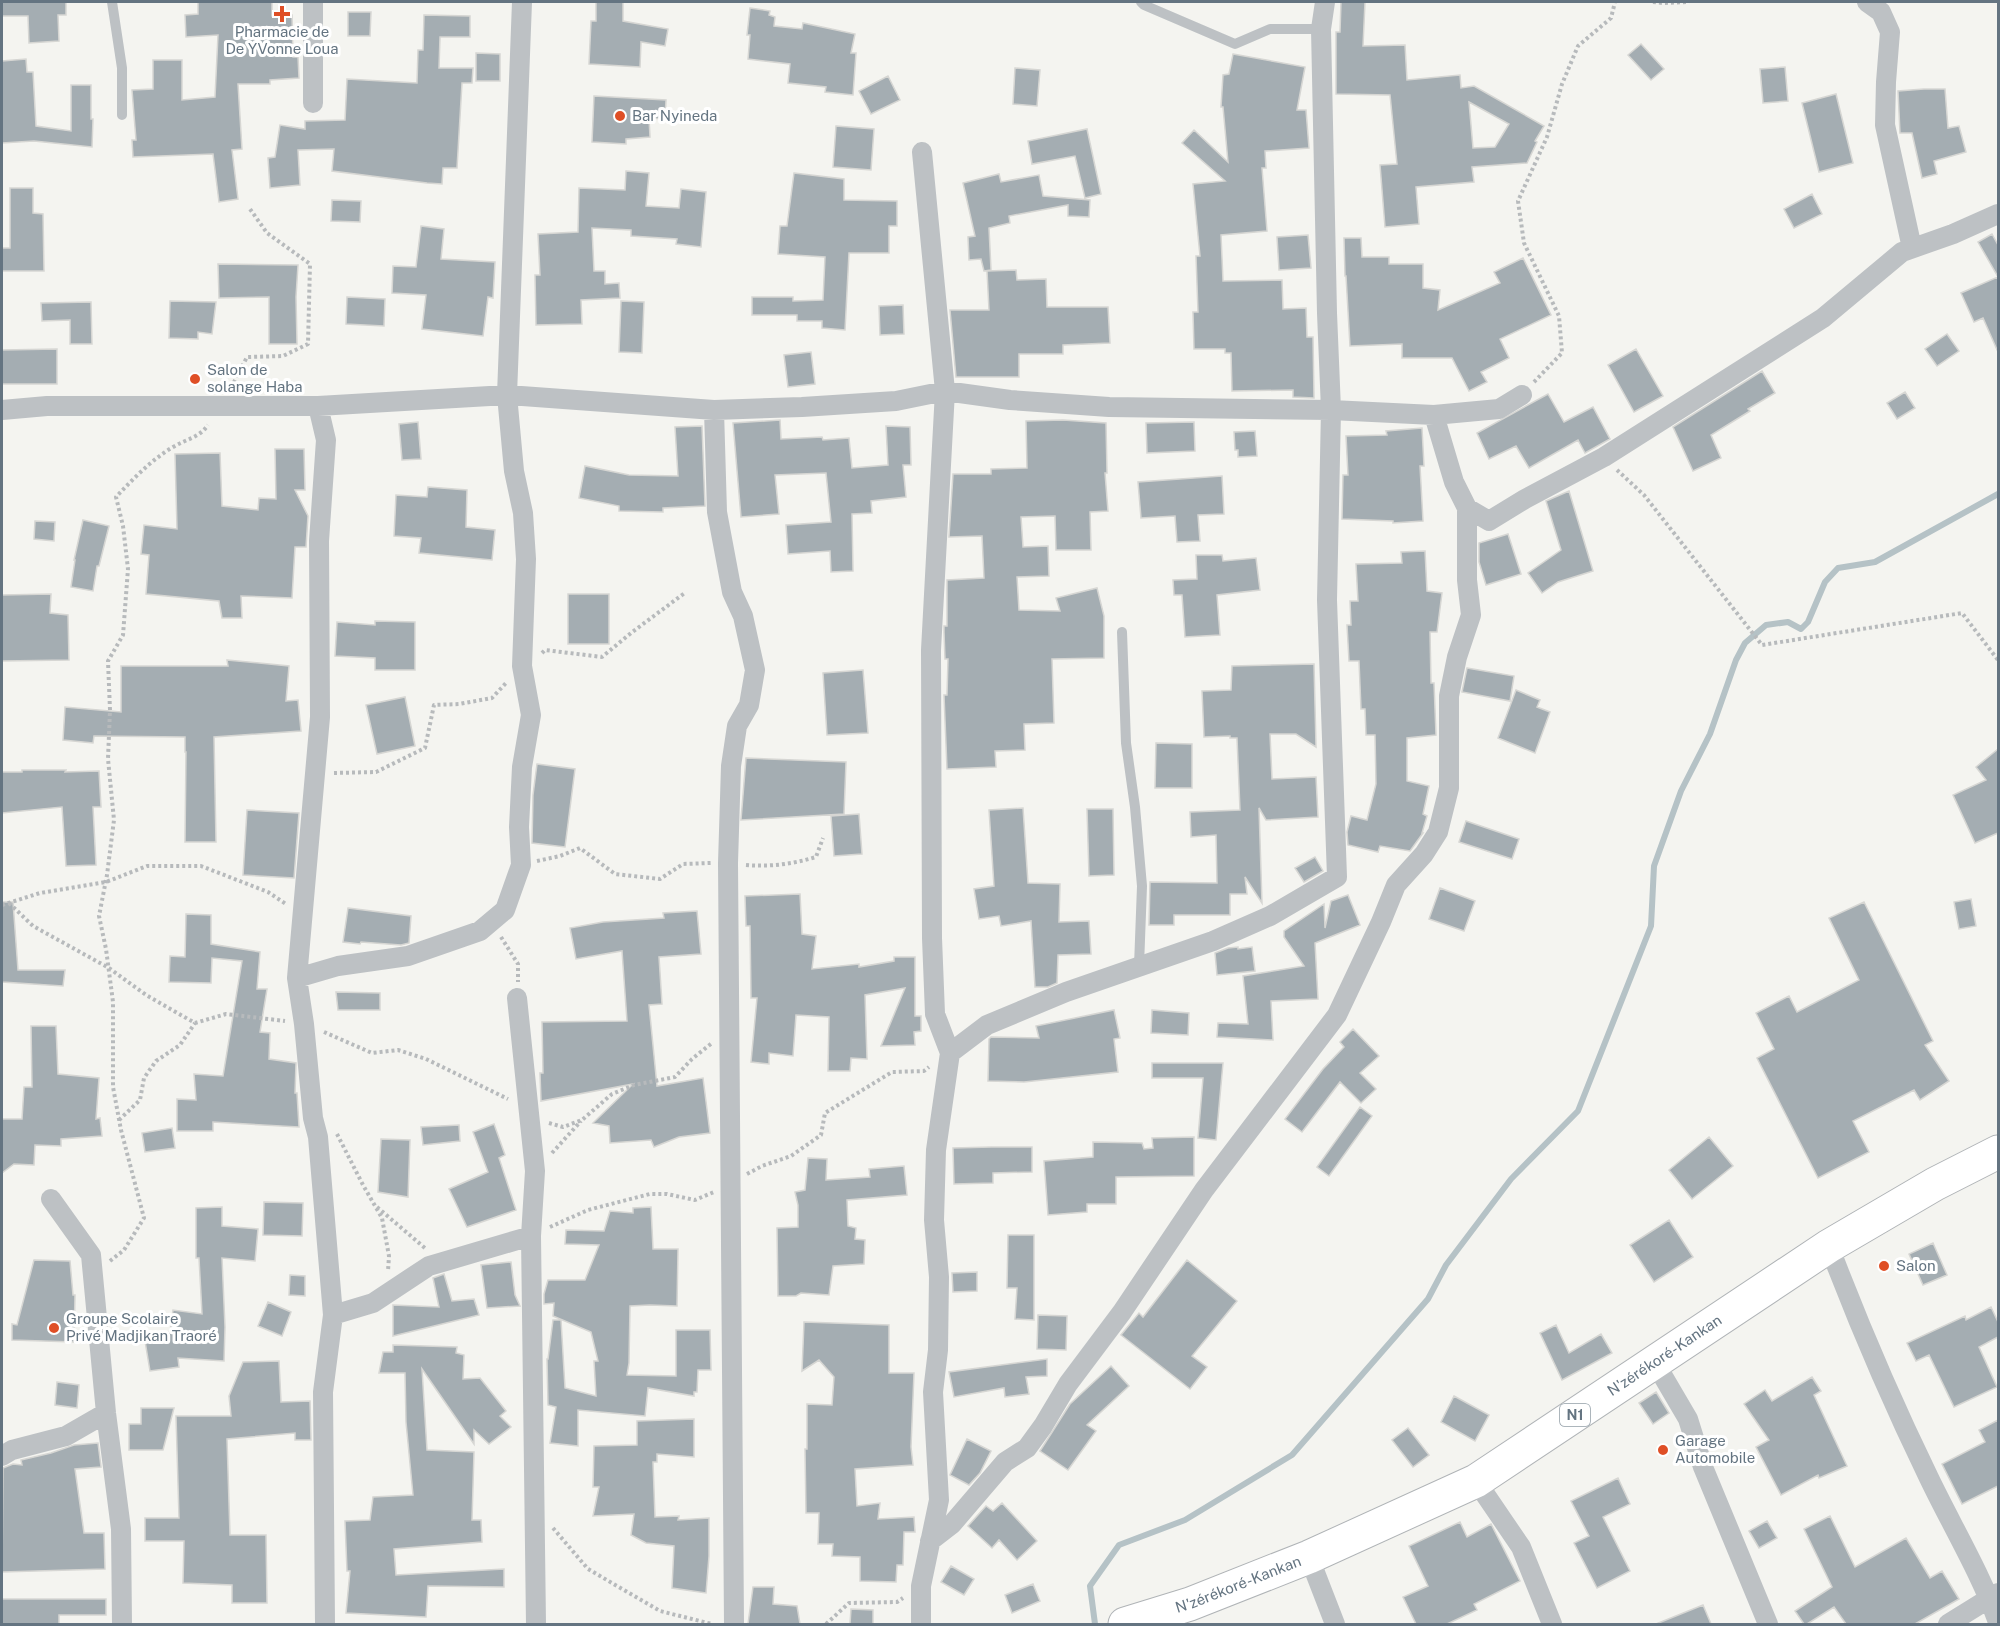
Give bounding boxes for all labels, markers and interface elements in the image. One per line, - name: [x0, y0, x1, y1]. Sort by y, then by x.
- marker: Pharmacie de De YVonne Loua: [275, 7, 289, 21]
- place label: Pharmacie de De YVonne Loua: [225, 23, 339, 57]
- place label: Bar Nyineda: [632, 107, 717, 124]
- marker: Bar Nyineda: [613, 109, 627, 123]
- place label: Salon de solange Haba: [207, 361, 303, 395]
- marker: Salon de solange Haba: [188, 372, 202, 386]
- place label: Salon: [1896, 1257, 1936, 1274]
- marker: Salon: [1877, 1259, 1891, 1273]
- place label: Groupe Scolaire Privé Madjikan Traoré: [66, 1310, 217, 1344]
- street label: N'zérékoré-Kankan: [1604, 1311, 1725, 1399]
- marker: Groupe Scolaire Privé Madjikan Traoré: [47, 1321, 61, 1335]
- road number: N1: [1560, 1404, 1590, 1426]
- place label: Garage Automobile: [1675, 1432, 1755, 1466]
- marker: Garage Automobile: [1656, 1443, 1670, 1457]
- street label: N'zérékoré-Kankan: [1173, 1552, 1303, 1616]

